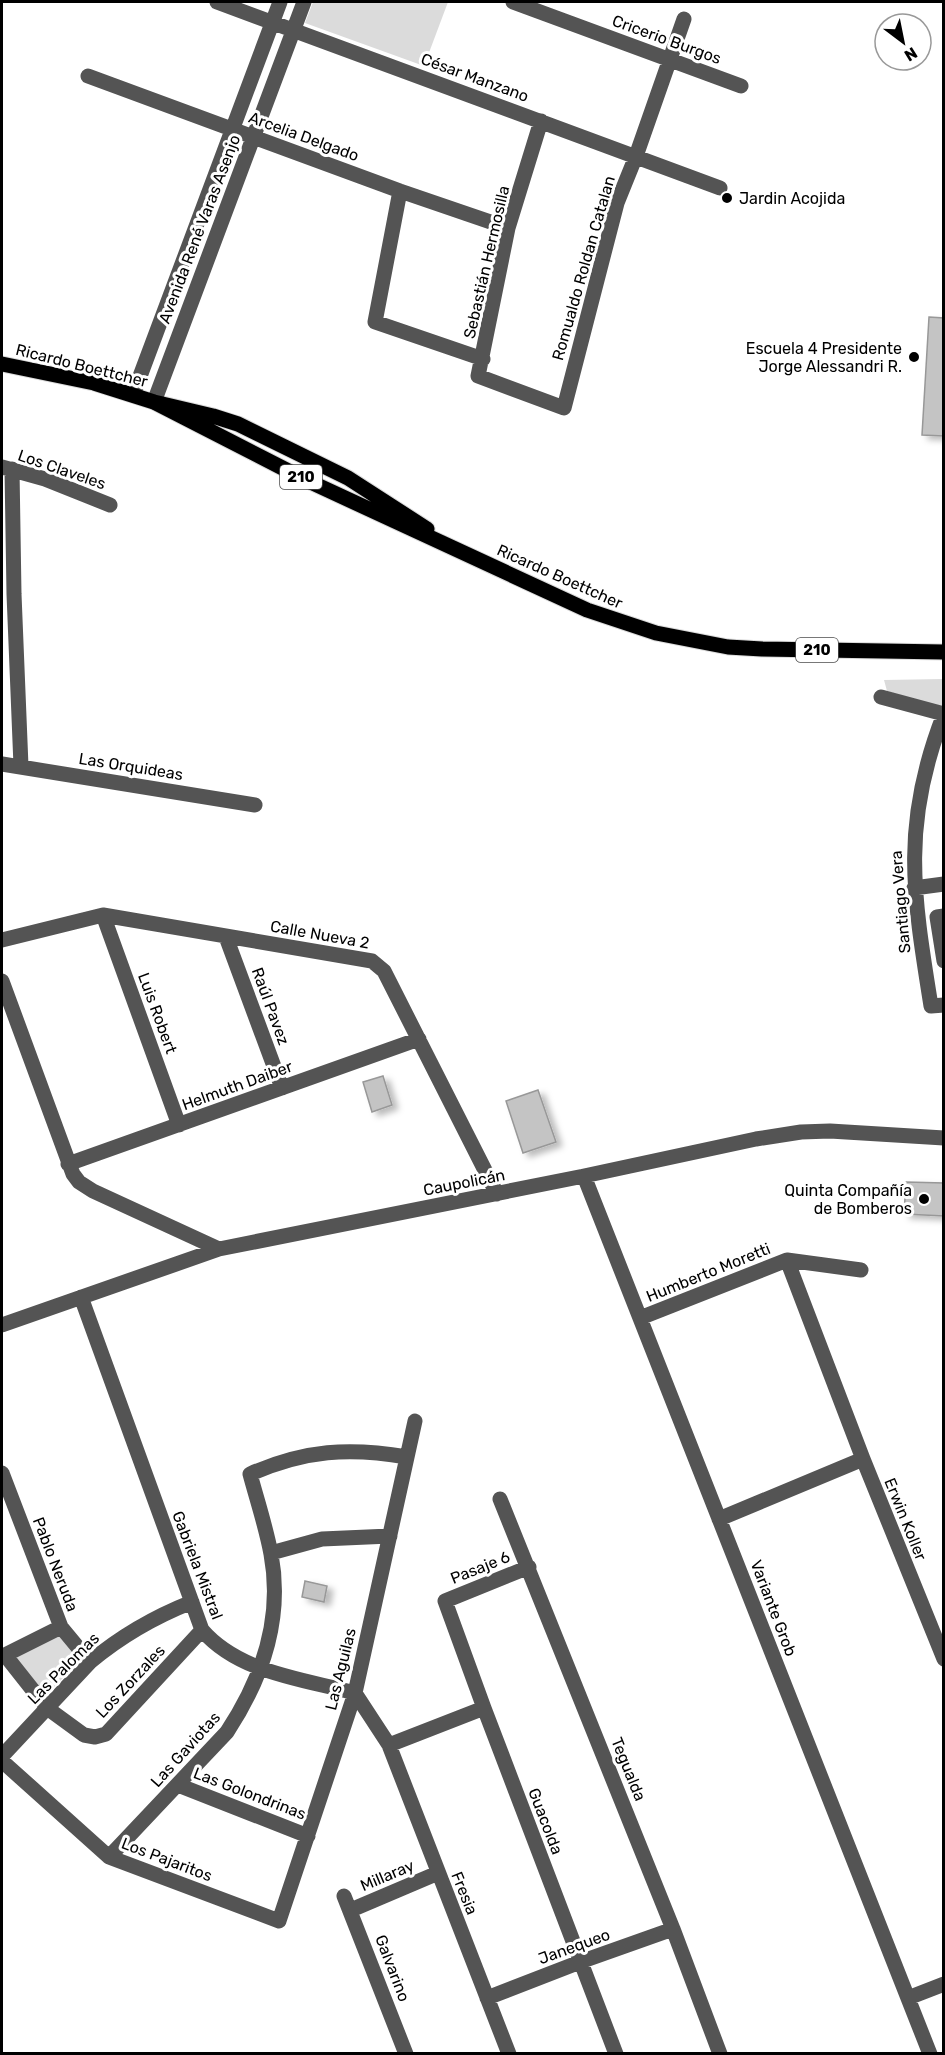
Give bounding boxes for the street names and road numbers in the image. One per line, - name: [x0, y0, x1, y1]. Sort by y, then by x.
- street label: Cricerio Burgos: [610, 11, 724, 68]
- street label: César Manzano: [418, 49, 531, 106]
- street label: Arcelia Delgado: [246, 108, 362, 165]
- street label: Avenida René Varas Asenjo: [155, 132, 244, 326]
- street label: Romualdo Roldan Catalan: [548, 174, 619, 363]
- street label: Sebastián Hermosilla: [460, 184, 513, 341]
- street label: Ricardo Boettcher: [14, 340, 150, 391]
- street label: Los Claveles: [15, 446, 108, 493]
- road number: 210: [280, 465, 322, 489]
- street label: Ricardo Boettcher: [494, 540, 626, 613]
- road number: 210: [796, 638, 838, 662]
- street label: Las Orquideas: [77, 749, 184, 784]
- street label: Santiago Vera: [887, 850, 914, 954]
- street label: Calle Nueva 2: [269, 916, 371, 953]
- street label: Raúl Pavez: [248, 965, 293, 1048]
- street label: Luis Robert: [134, 970, 181, 1056]
- street label: Helmuth Daiber: [179, 1057, 295, 1114]
- street label: Caupolicán: [422, 1165, 507, 1200]
- street label: Humberto Moretti: [643, 1239, 773, 1306]
- street label: Erwin Koller: [880, 1475, 931, 1563]
- street label: Gabriela Mistral: [168, 1508, 227, 1622]
- street label: Pablo Neruda: [29, 1514, 82, 1614]
- street label: Pasaje 6: [448, 1547, 513, 1588]
- street label: Variante Grob: [746, 1557, 801, 1659]
- street label: Las Aguilas: [321, 1626, 360, 1712]
- street label: Las Palomas: [24, 1629, 103, 1708]
- street label: Los Zorzales: [92, 1641, 169, 1722]
- street label: Las Gaviotas: [147, 1708, 224, 1791]
- street label: Tegualda: [607, 1735, 650, 1804]
- street label: Las Golondrinas: [191, 1763, 309, 1824]
- street label: Guacolda: [524, 1785, 567, 1857]
- street label: Los Pajaritos: [119, 1833, 215, 1885]
- street label: Millaray: [357, 1856, 417, 1895]
- street label: Fresia: [447, 1869, 482, 1918]
- street label: Janequeo: [536, 1925, 613, 1968]
- street label: Galvarino: [371, 1932, 414, 2004]

